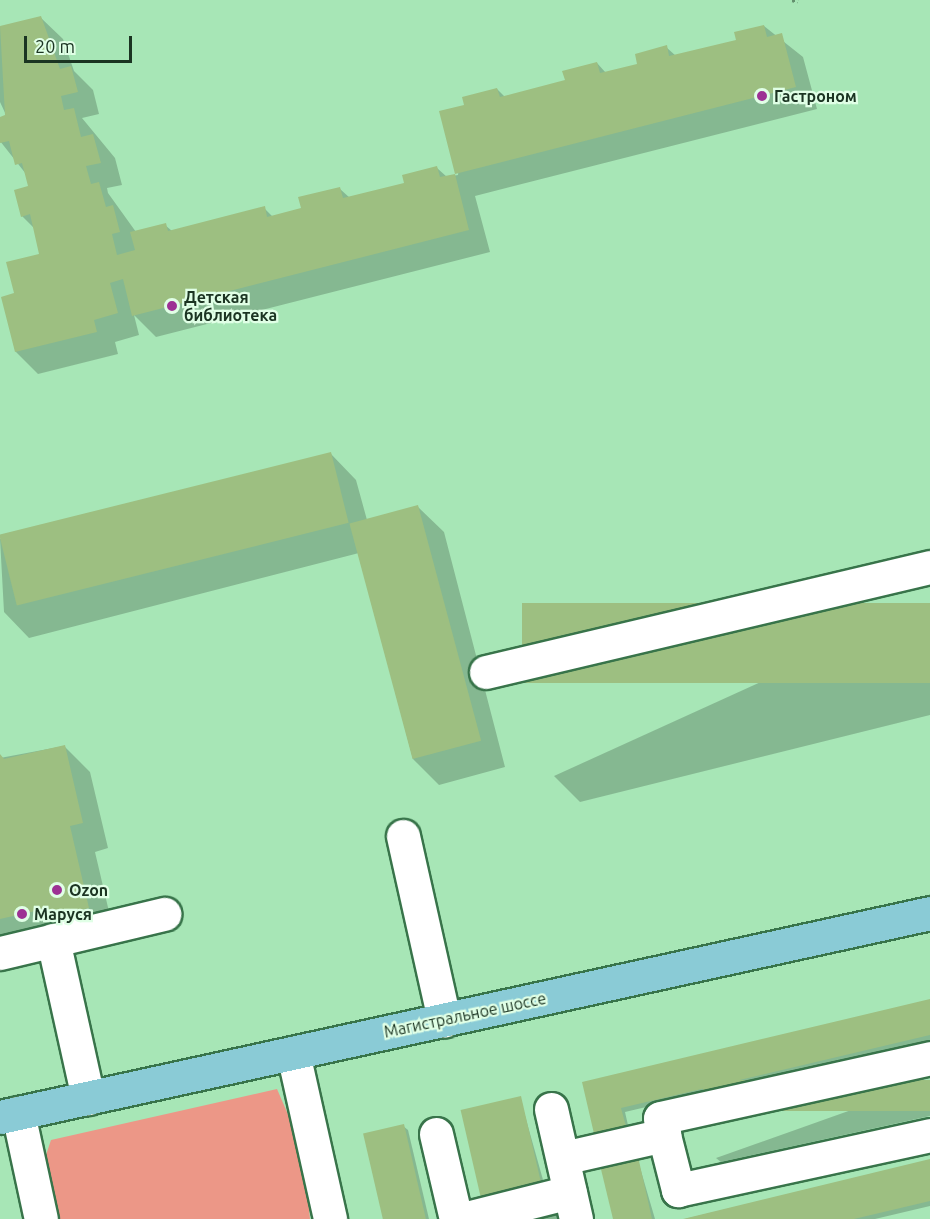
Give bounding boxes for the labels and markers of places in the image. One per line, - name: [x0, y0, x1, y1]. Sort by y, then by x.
- place label: Гастроном: [774, 86, 857, 106]
- marker: Гастроном: [755, 89, 769, 103]
- place label: Детская библиотека: [184, 287, 277, 325]
- marker: Детская библиотека: [165, 299, 179, 313]
- place label: Ozon: [69, 880, 108, 900]
- marker: Ozon: [50, 883, 64, 897]
- place label: Маруся: [34, 904, 92, 924]
- marker: Маруся: [15, 907, 29, 921]

